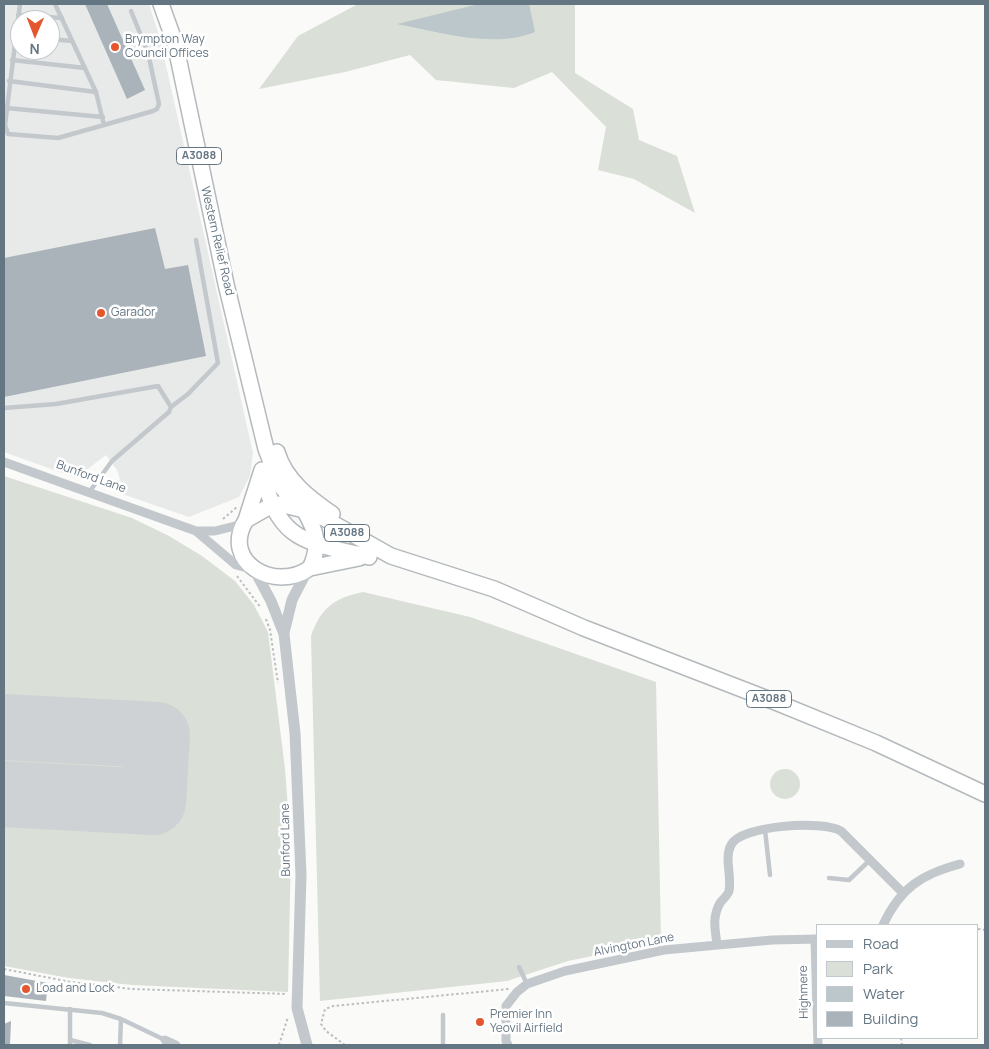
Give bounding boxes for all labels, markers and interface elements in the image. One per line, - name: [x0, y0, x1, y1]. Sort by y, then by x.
- north arrow: [10, 10, 60, 60]
- place label: Brympton Way Council Offices: [125, 33, 209, 61]
- text: N: [30, 40, 40, 59]
- marker: Brympton Way Council Offices: [109, 41, 121, 53]
- road number: A3088: [176, 148, 222, 164]
- street label: Western Relief Road: [197, 185, 237, 297]
- place label: Garador: [111, 306, 155, 320]
- marker: Garador: [95, 307, 107, 319]
- street label: Bunford Lane: [54, 458, 128, 496]
- road number: A3088: [324, 524, 370, 542]
- road number: A3088: [746, 691, 792, 708]
- street label: Bunford Lane: [278, 803, 294, 877]
- legend: [816, 924, 979, 1039]
- street label: Alvington Lane: [593, 930, 675, 960]
- text: Road: [863, 933, 899, 954]
- text: Park: [863, 958, 893, 979]
- street label: Highmere: [796, 965, 812, 1019]
- place label: Load and Lock: [36, 982, 114, 996]
- marker: Load and Lock: [20, 983, 32, 995]
- text: Water: [863, 983, 905, 1004]
- place label: Premier Inn Yeovil Airfield: [490, 1008, 563, 1036]
- text: Building: [863, 1008, 918, 1029]
- marker: Premier Inn Yeovil Airfield: [474, 1016, 486, 1028]

